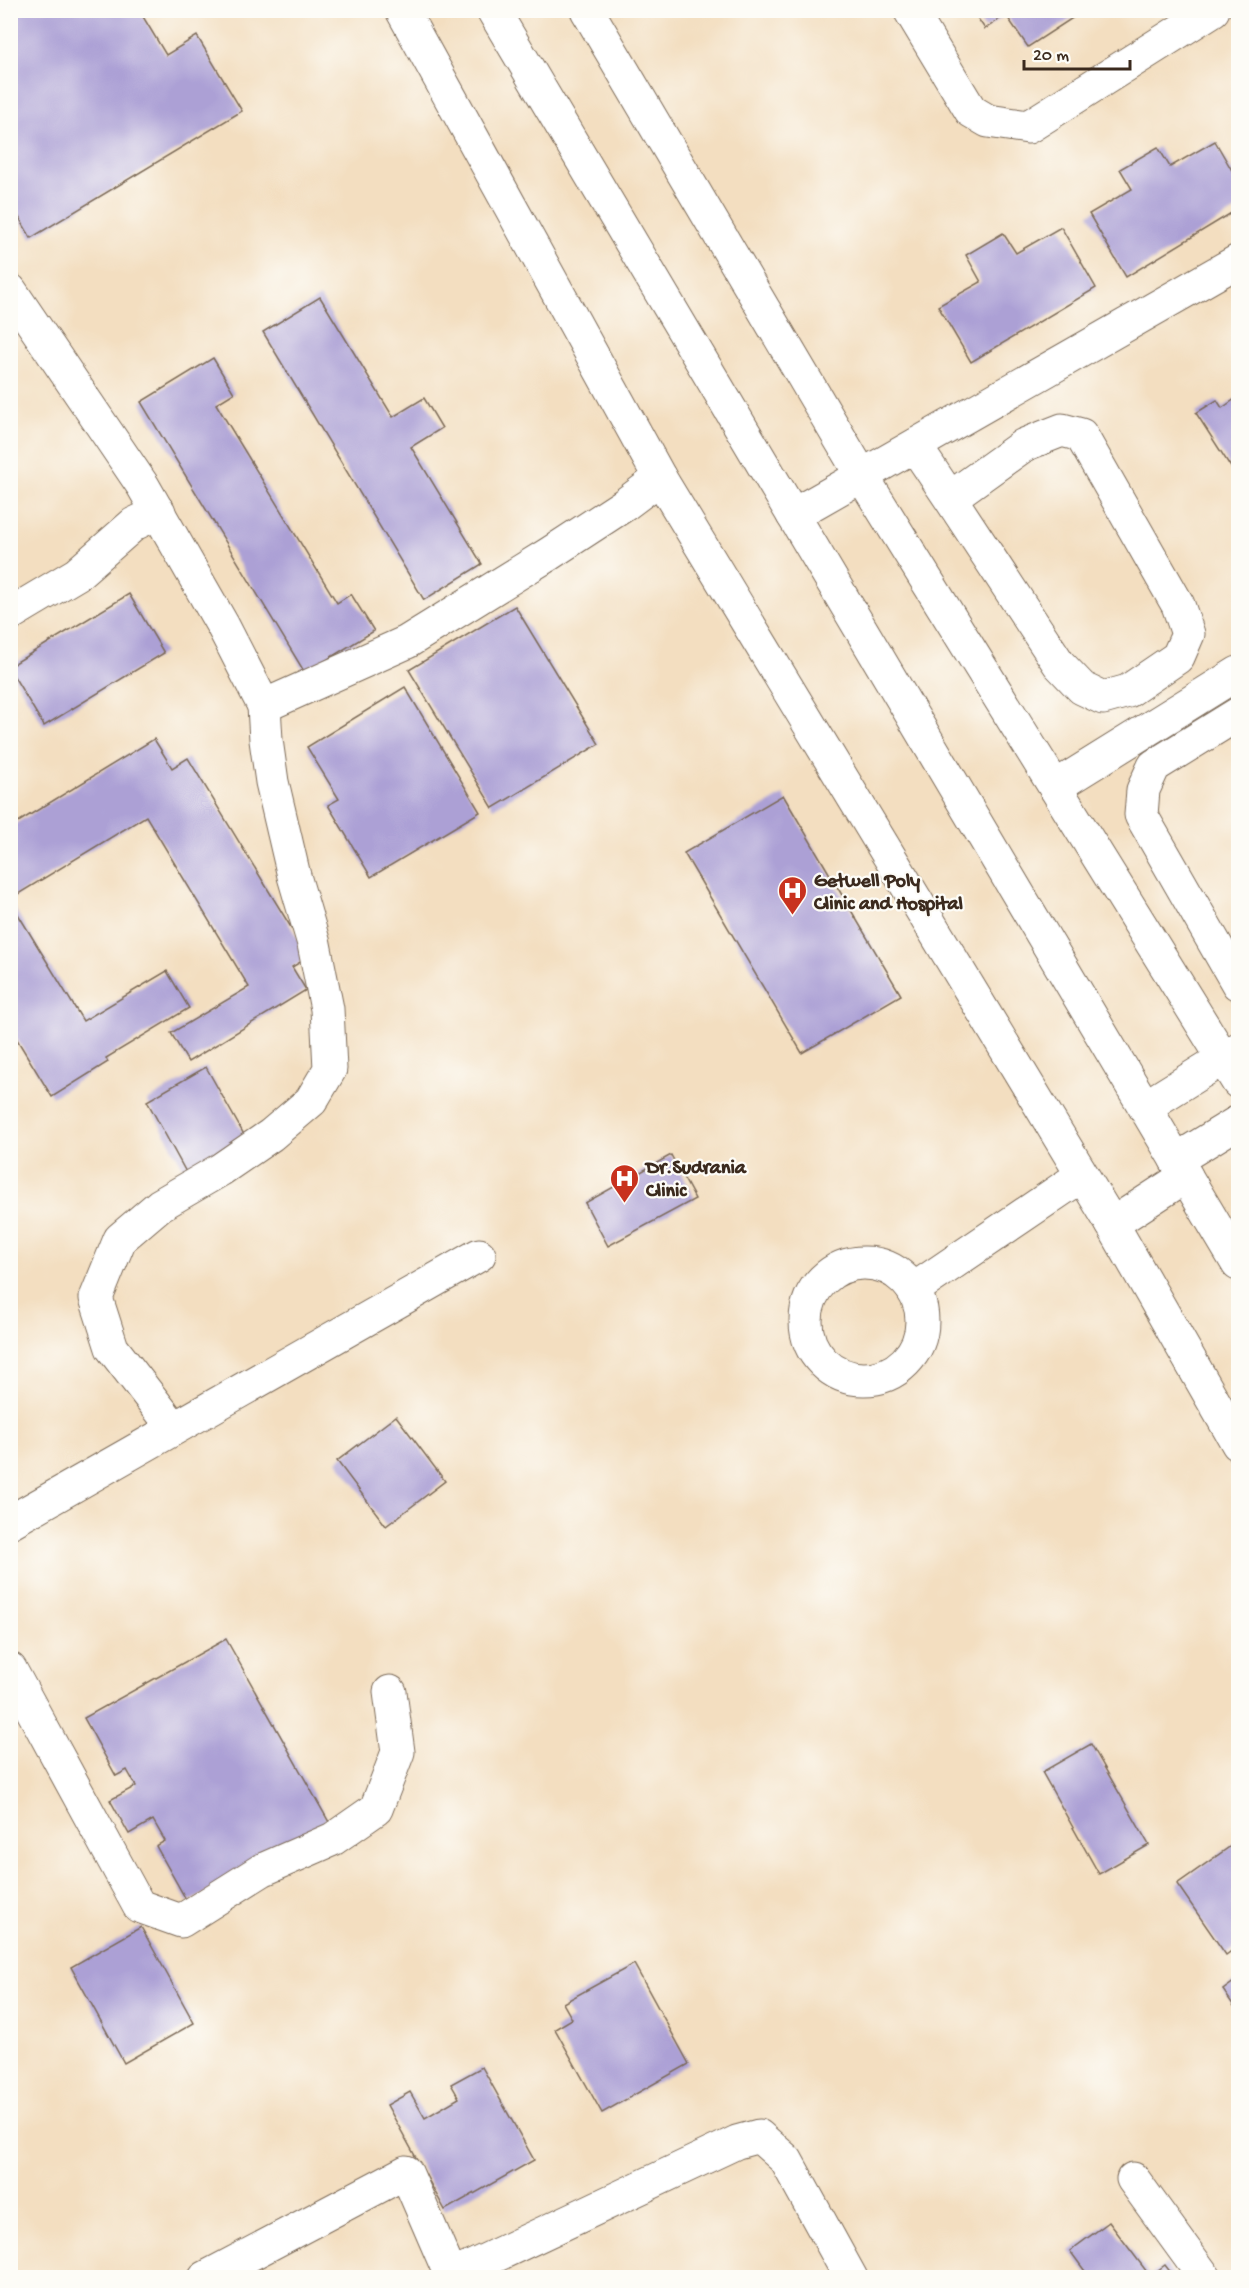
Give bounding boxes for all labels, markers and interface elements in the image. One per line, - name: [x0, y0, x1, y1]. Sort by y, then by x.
- scale bar: [1024, 33, 1130, 71]
- text: 20 m: [1033, 46, 1069, 67]
- place label: Getwell Poly Clinic and Hospital: [813, 871, 964, 917]
- hospital icon: Getwell Poly Clinic and Hospital: [777, 874, 809, 916]
- place label: Dr.Sudrania Clinic: [644, 1158, 747, 1204]
- hospital icon: Dr.Sudrania Clinic: [609, 1162, 641, 1204]

